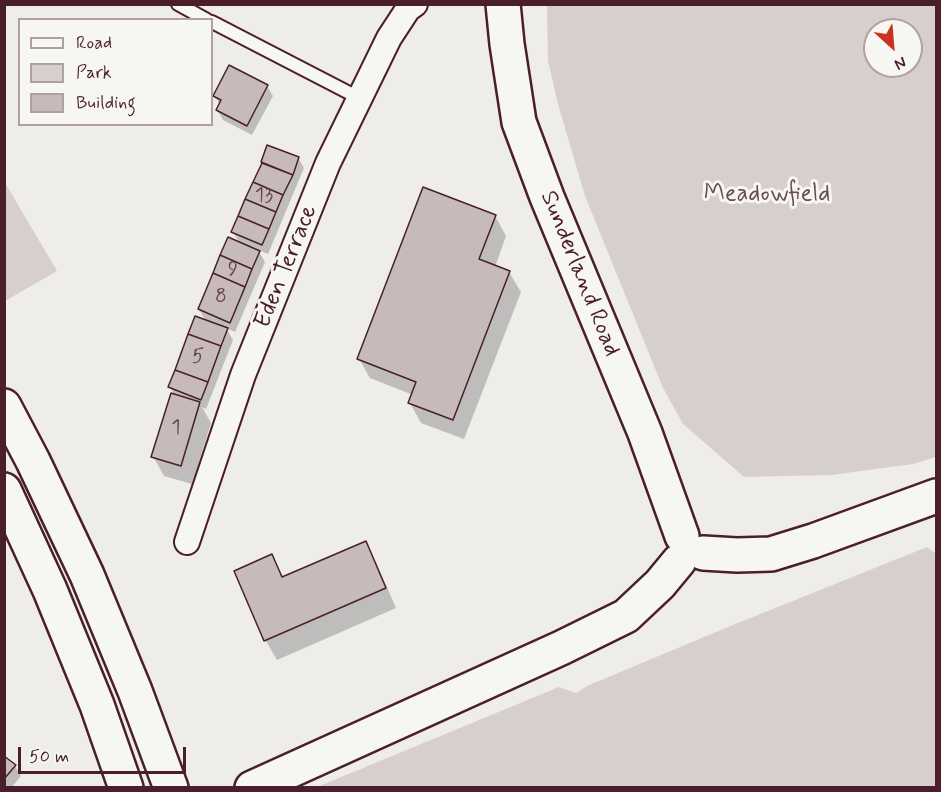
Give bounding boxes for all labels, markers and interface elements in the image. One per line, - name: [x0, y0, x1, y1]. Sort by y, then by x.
- legend: [18, 18, 213, 126]
- north arrow: [863, 18, 923, 78]
- text: Road: [76, 31, 112, 55]
- text: N: [891, 51, 910, 75]
- text: Park: [76, 61, 112, 85]
- text: Building: [76, 91, 136, 115]
- park label: Meadowfield: [704, 181, 830, 209]
- house number: 13: [255, 184, 273, 210]
- street label: Sunderland Road: [533, 187, 625, 361]
- street label: Eden Terrace: [249, 201, 325, 333]
- house number: 9: [228, 258, 238, 284]
- house number: 8: [215, 285, 227, 311]
- house number: 5: [192, 345, 204, 371]
- house number: 1: [171, 416, 181, 442]
- scale bar: [21, 735, 189, 773]
- text: 50 m: [29, 745, 69, 769]

